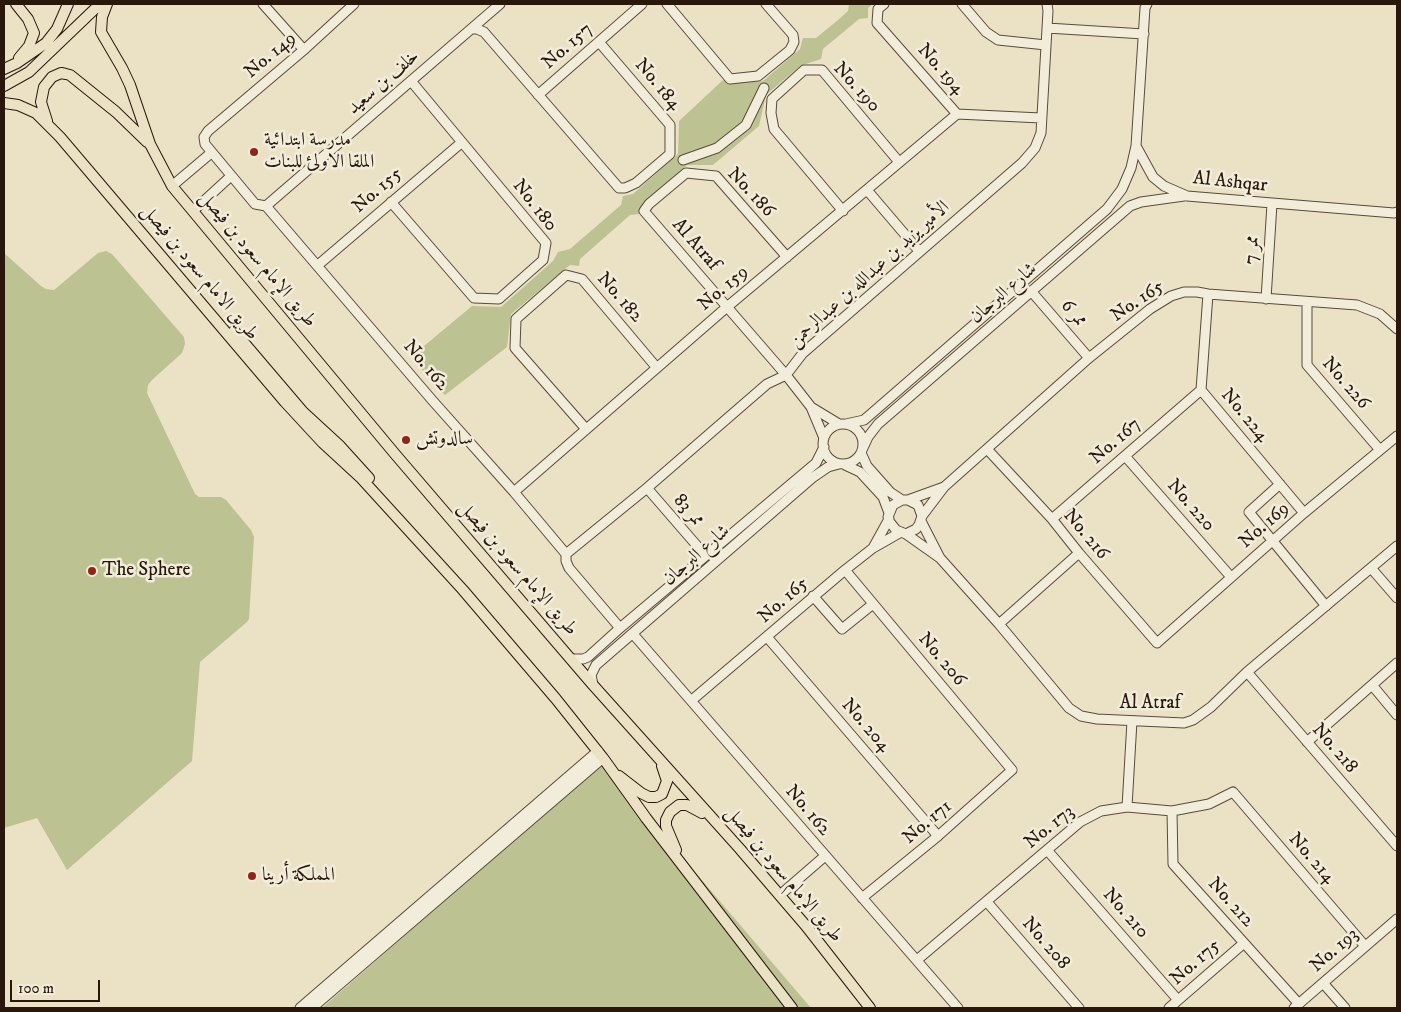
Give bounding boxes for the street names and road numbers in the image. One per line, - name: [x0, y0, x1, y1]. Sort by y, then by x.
- street label: No. 157: [538, 19, 598, 75]
- street label: No. 149: [241, 28, 301, 84]
- street label: No. 194: [912, 40, 968, 100]
- street label: خلف بن سعيد: [343, 46, 425, 120]
- street label: No. 184: [629, 55, 685, 115]
- street label: No. 190: [828, 58, 884, 118]
- street label: No. 155: [348, 163, 408, 219]
- street label: No. 186: [721, 164, 779, 222]
- street label: Al Ashqar: [1192, 168, 1268, 198]
- street label: No. 180: [507, 175, 561, 237]
- street label: طريق الإمام سعود بن فيصل: [193, 187, 321, 333]
- street label: الأمير يزيد بن عبدالله بن عبدالرحمن: [785, 197, 955, 353]
- street label: طريق الامام سعود بن فيصل: [135, 200, 263, 346]
- street label: Al Atraf: [666, 214, 724, 276]
- street label: ممر 7: [1241, 235, 1265, 265]
- street label: شارع البرجان: [966, 259, 1042, 329]
- street label: No. 159: [694, 261, 754, 317]
- street label: No. 182: [591, 268, 647, 328]
- street label: No. 165: [1107, 276, 1169, 328]
- street label: ممر 6: [1055, 296, 1091, 332]
- street label: No. 162: [397, 336, 453, 396]
- street label: No. 226: [1316, 353, 1374, 415]
- street label: No. 224: [1215, 385, 1273, 447]
- street label: No. 167: [1086, 414, 1146, 470]
- street label: No. 220: [1161, 475, 1219, 537]
- street label: ممر 83: [668, 490, 708, 532]
- street label: طريق الإمام سعود بن فيصل: [452, 497, 582, 641]
- street label: No. 169: [1235, 498, 1295, 554]
- street label: No. 216: [1057, 505, 1113, 565]
- street label: شارع البرجان: [659, 521, 735, 591]
- street label: No. 165: [754, 573, 814, 629]
- street label: No. 206: [912, 629, 970, 691]
- street label: Al Atraf: [1119, 693, 1181, 715]
- street label: No. 204: [836, 695, 894, 757]
- street label: No. 218: [1306, 719, 1362, 779]
- street label: No. 162: [779, 781, 835, 841]
- street label: No. 171: [899, 796, 957, 850]
- street label: No. 173: [1021, 801, 1079, 855]
- street label: طريق الإمام سعود بن فيصل: [719, 802, 847, 948]
- street label: No. 214: [1283, 829, 1339, 889]
- street label: No. 212: [1202, 874, 1258, 932]
- street label: No. 210: [1097, 884, 1153, 944]
- street label: No. 208: [1016, 913, 1074, 975]
- street label: No. 193: [1306, 924, 1364, 978]
- street label: No. 175: [1166, 935, 1226, 991]

